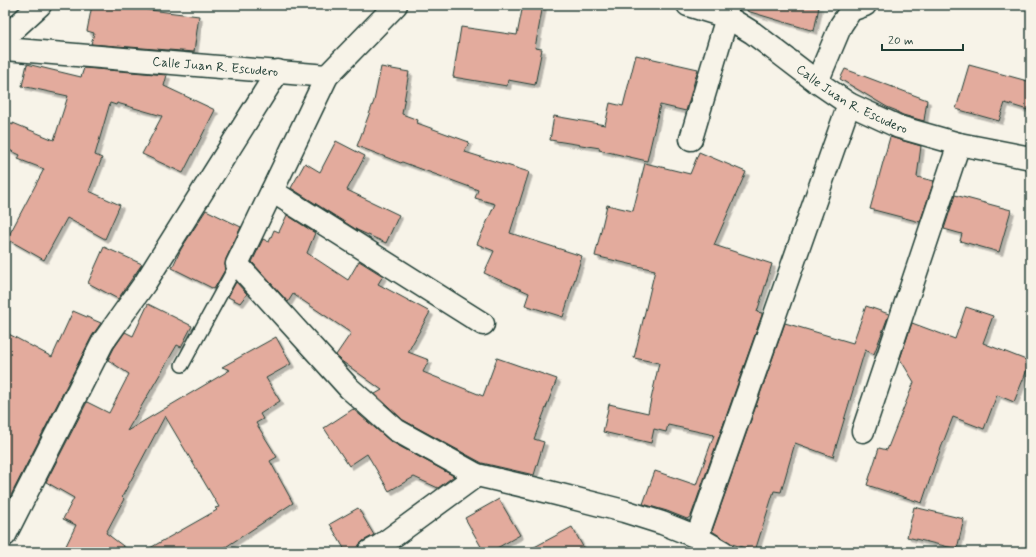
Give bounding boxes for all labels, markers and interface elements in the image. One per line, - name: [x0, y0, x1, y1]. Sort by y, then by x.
- scale bar: [882, 26, 963, 52]
- text: 20 m: [888, 33, 914, 49]
- street label: Calle Juan R. Escudero: [152, 53, 279, 80]
- street label: Calle Juan R. Escudero: [793, 61, 909, 137]

